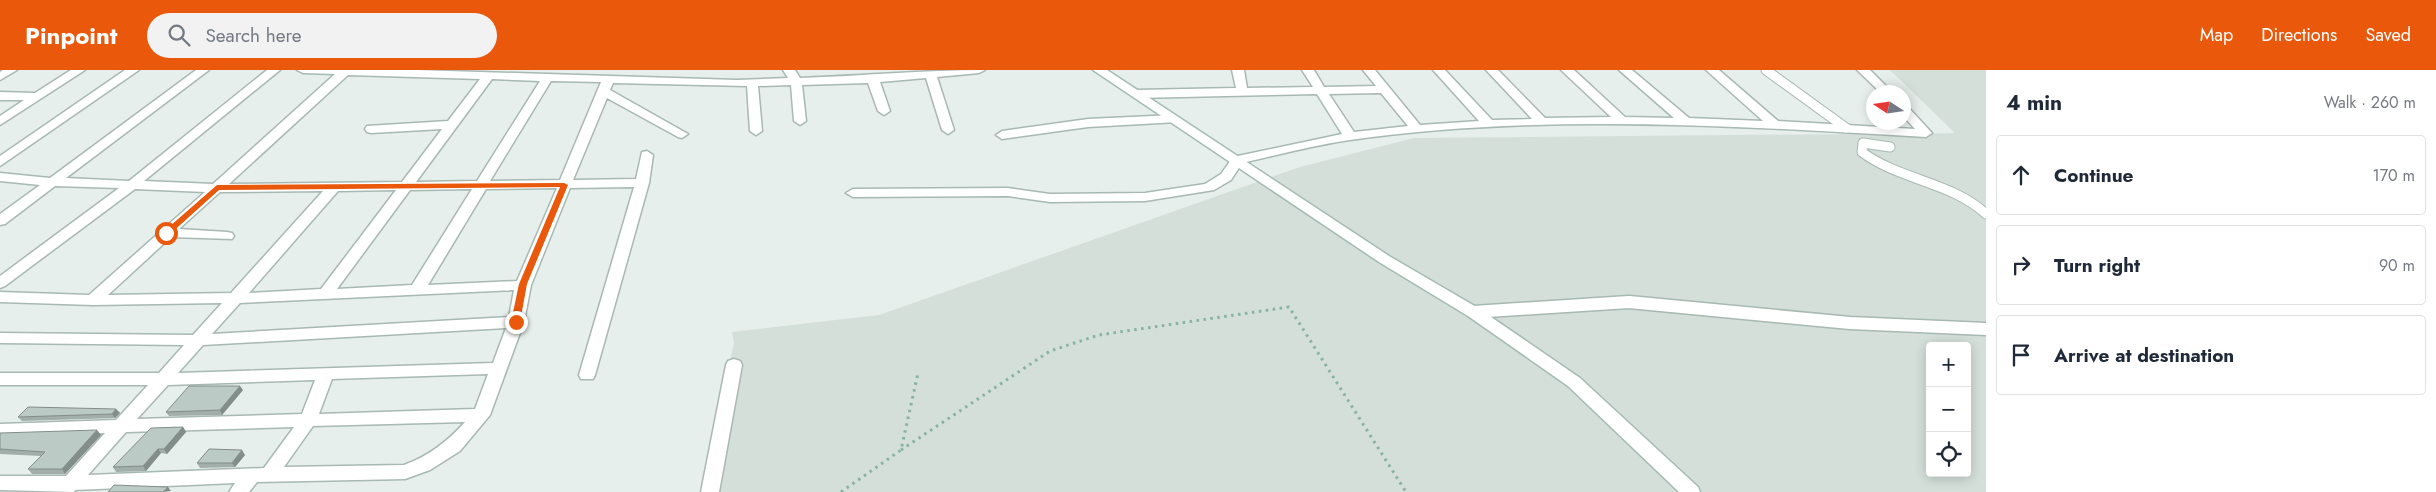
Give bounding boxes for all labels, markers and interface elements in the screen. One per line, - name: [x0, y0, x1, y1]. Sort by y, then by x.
- search box: [147, 13, 497, 58]
- text: Pinpoint: [25, 18, 117, 53]
- icon: search: [165, 21, 193, 49]
- text: Search here: [205, 22, 302, 49]
- text: Map: [2200, 22, 2233, 48]
- text: Directions: [2261, 22, 2337, 48]
- text: Saved: [2365, 22, 2411, 48]
- north arrow: [1866, 85, 1911, 130]
- text: 4 min: [2006, 88, 2062, 118]
- text: Walk · 260 m: [2324, 91, 2416, 114]
- icon: ahead: [2007, 161, 2035, 189]
- text: Continue: [2054, 162, 2133, 189]
- text: 170 m: [2373, 164, 2415, 187]
- route start: [155, 222, 178, 245]
- icon: right: [2007, 251, 2035, 279]
- text: Turn right: [2054, 252, 2140, 279]
- text: 90 m: [2379, 254, 2415, 277]
- route end: [505, 311, 528, 334]
- icon: arrive: [2007, 341, 2035, 369]
- map controls: [1926, 342, 1971, 477]
- button: +: [1926, 342, 1971, 387]
- text: Arrive at destination: [2054, 342, 2234, 369]
- button: −: [1926, 387, 1971, 432]
- button: locate: [1926, 432, 1971, 477]

